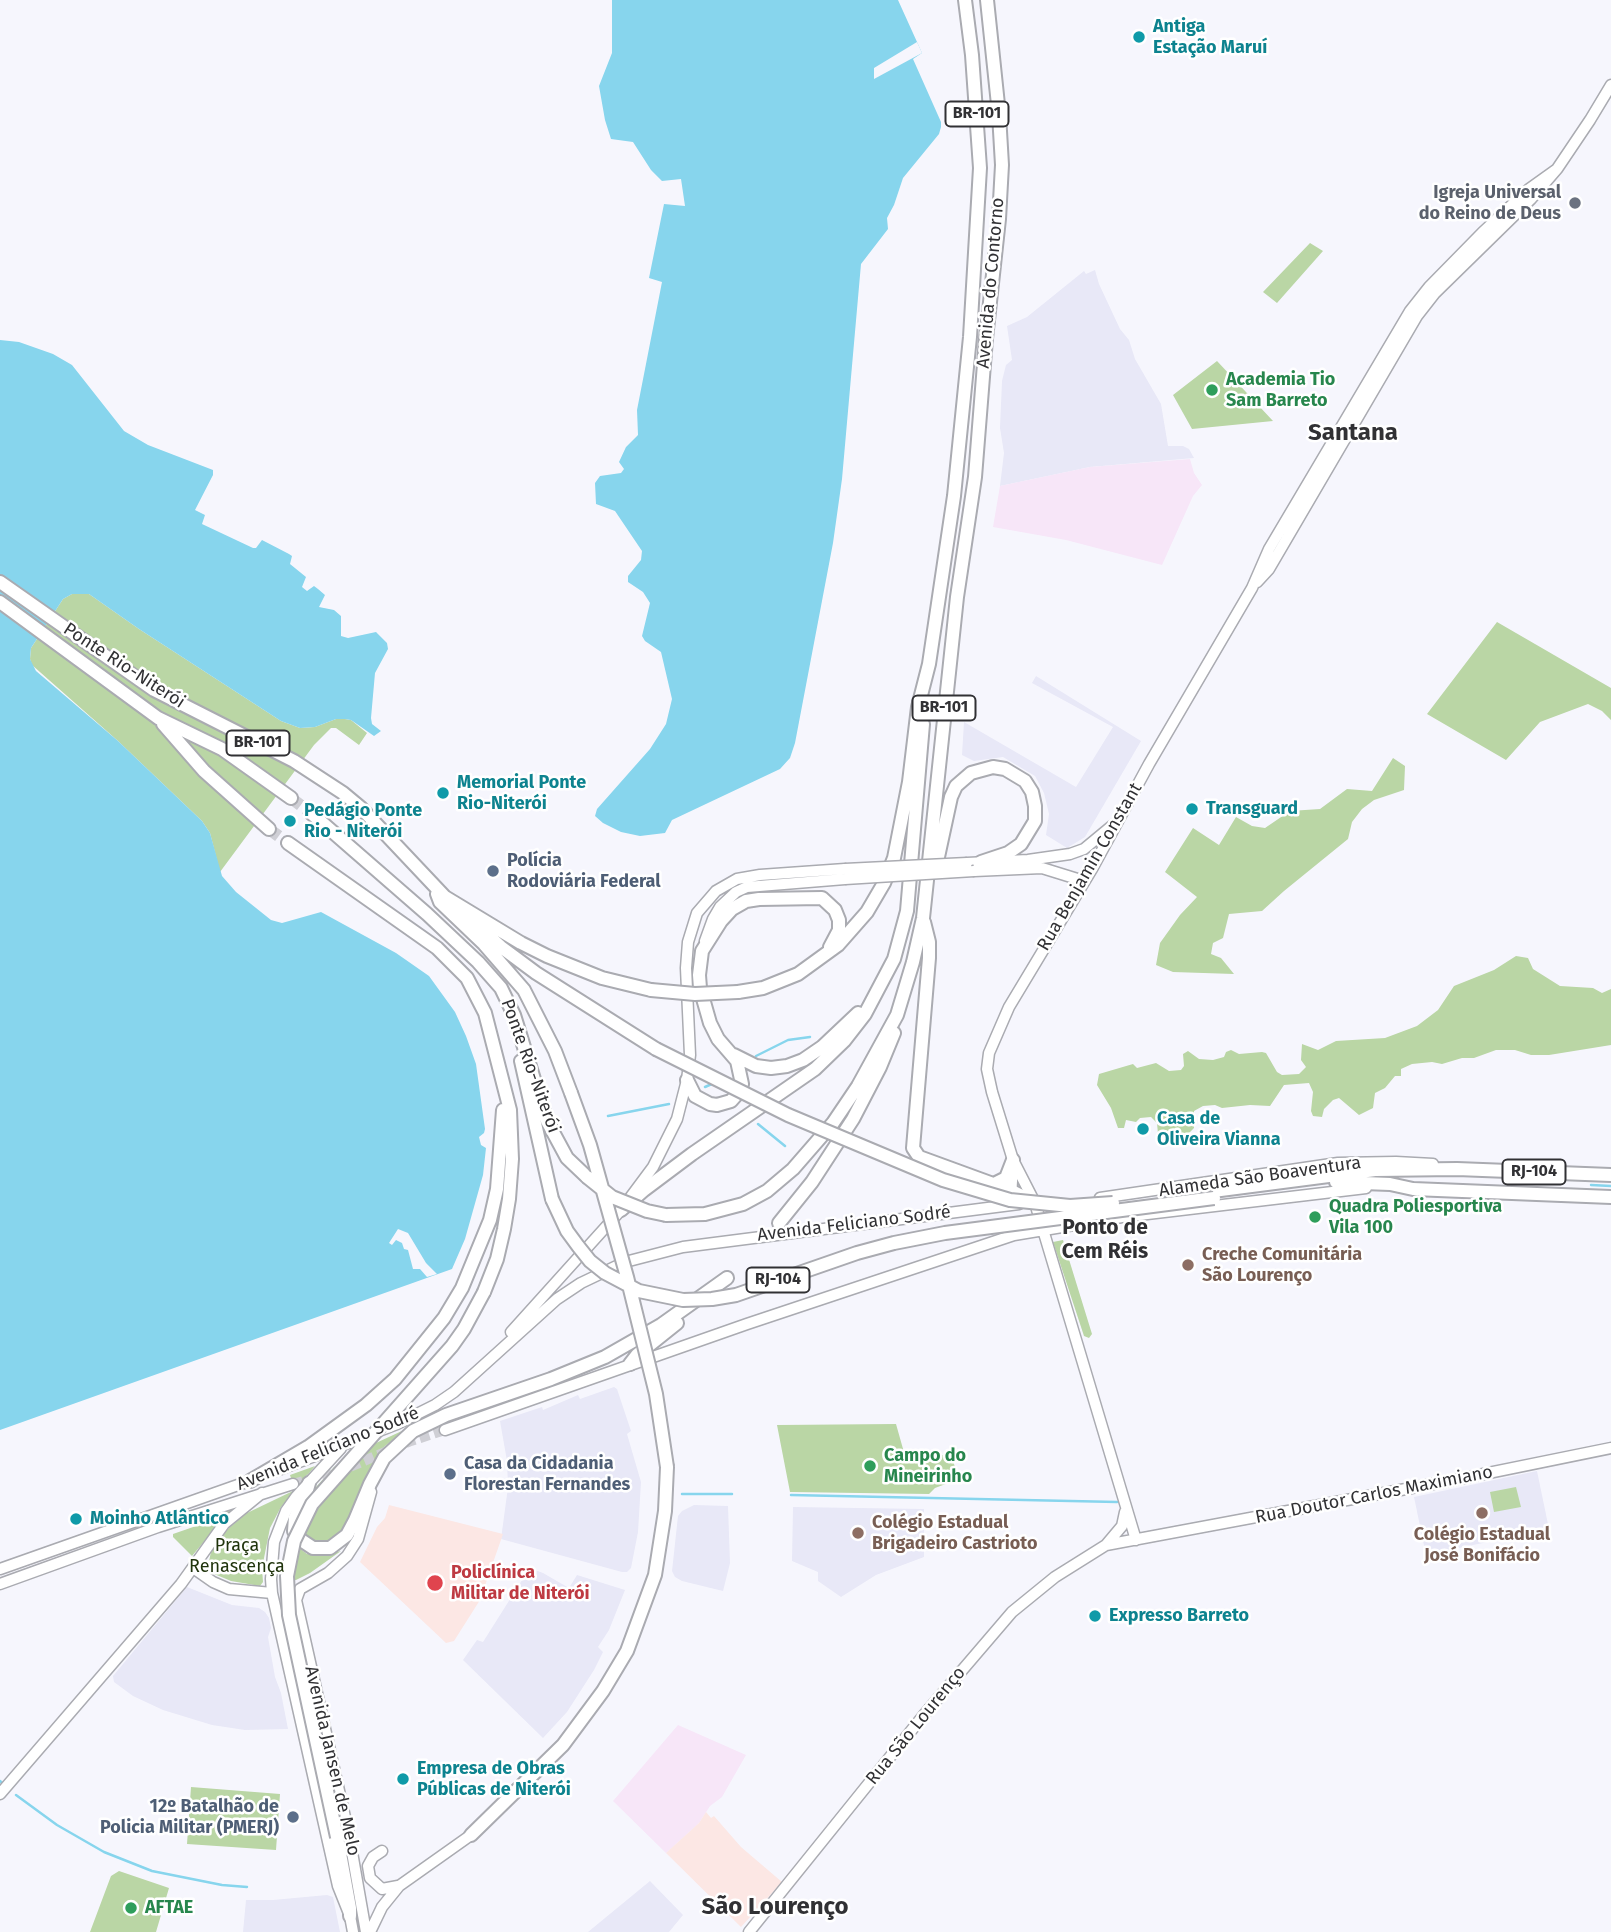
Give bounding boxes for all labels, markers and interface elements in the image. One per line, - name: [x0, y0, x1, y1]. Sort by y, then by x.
- place label: Antiga Estação Maruí: [1153, 16, 1267, 58]
- marker: Antiga Estação Maruí: [1131, 29, 1147, 45]
- road number: BR-101: [946, 102, 1009, 126]
- place label: Igreja Universal do Reino de Deus: [1419, 182, 1561, 224]
- marker: Igreja Universal do Reino de Deus: [1567, 195, 1583, 211]
- street label: Avenida do Contorno: [973, 197, 1009, 369]
- place label: Academia Tio Sam Barreto: [1226, 369, 1335, 412]
- marker: Academia Tio Sam Barreto: [1204, 382, 1220, 398]
- district label: Santana: [1308, 419, 1398, 447]
- street label: Ponte Rio-Niterói: [59, 619, 189, 713]
- road number: BR-101: [912, 695, 976, 720]
- road number: BR-101: [226, 730, 290, 756]
- place label: Memorial Ponte Rio-Niterói: [457, 772, 586, 814]
- street label: Rua Benjamin Constant: [1033, 779, 1147, 955]
- marker: Memorial Ponte Rio-Niterói: [435, 785, 451, 801]
- place label: Transguard: [1206, 798, 1298, 820]
- place label: Pedágio Ponte Rio - Niterói: [304, 800, 422, 842]
- marker: Transguard: [1184, 801, 1200, 817]
- marker: Pedágio Ponte Rio - Niterói: [282, 813, 298, 829]
- place label: Polícia Rodoviária Federal: [507, 850, 661, 892]
- marker: Polícia Rodoviária Federal: [485, 863, 501, 879]
- street label: Ponte Rio-Niterói: [496, 996, 564, 1136]
- place label: Casa de Oliveira Vianna: [1157, 1108, 1281, 1150]
- marker: Casa de Oliveira Vianna: [1135, 1121, 1151, 1137]
- street label: Alameda São Boaventura: [1158, 1152, 1362, 1202]
- road number: RJ-104: [1502, 1160, 1566, 1184]
- place label: Quadra Poliesportiva Vila 100: [1329, 1196, 1502, 1238]
- street label: Avenida Feliciano Sodré: [756, 1201, 952, 1247]
- marker: Quadra Poliesportiva Vila 100: [1307, 1209, 1323, 1225]
- district label: Ponto de Cem Réis: [1062, 1215, 1148, 1265]
- place label: Creche Comunitária São Lourenço: [1202, 1244, 1362, 1286]
- marker: Creche Comunitária São Lourenço: [1180, 1257, 1196, 1273]
- road number: RJ-104: [746, 1268, 810, 1292]
- street label: Avenida Feliciano Sodré: [234, 1402, 422, 1496]
- place label: Campo do Mineirinho: [884, 1445, 972, 1488]
- place label: Casa da Cidadania Florestan Fernandes: [464, 1453, 630, 1496]
- marker: Campo do Mineirinho: [862, 1458, 878, 1474]
- street label: Rua Doutor Carlos Maximiano: [1253, 1461, 1495, 1529]
- marker: Casa da Cidadania Florestan Fernandes: [442, 1466, 458, 1482]
- marker: Colégio Estadual José Bonifácio: [1474, 1505, 1490, 1521]
- place label: Moinho Atlântico: [90, 1508, 229, 1530]
- marker: Moinho Atlântico: [68, 1511, 84, 1527]
- place label: Colégio Estadual Brigadeiro Castrioto: [872, 1512, 1037, 1554]
- place label: Colégio Estadual José Bonifácio: [1414, 1524, 1550, 1566]
- marker: Colégio Estadual Brigadeiro Castrioto: [850, 1525, 866, 1541]
- park label: Praça Renascença: [189, 1535, 285, 1578]
- place label: Policlínica Militar de Niterói: [451, 1562, 590, 1604]
- marker: Policlínica Militar de Niterói: [425, 1573, 445, 1593]
- place label: Expresso Barreto: [1109, 1605, 1249, 1627]
- marker: Expresso Barreto: [1087, 1608, 1103, 1624]
- street label: Rua São Lourenço: [862, 1663, 970, 1789]
- street label: Avenida Jansen de Melo: [300, 1664, 364, 1858]
- place label: Empresa de Obras Públicas de Niterói: [417, 1758, 571, 1800]
- marker: Empresa de Obras Públicas de Niterói: [395, 1771, 411, 1787]
- place label: 12º Batalhão de Policia Militar (PMERJ): [100, 1796, 279, 1839]
- marker: 12º Batalhão de Policia Militar (PMERJ): [285, 1809, 301, 1825]
- district label: São Lourenço: [701, 1893, 849, 1921]
- place label: AFTAE: [145, 1897, 193, 1919]
- marker: AFTAE: [123, 1900, 139, 1916]

